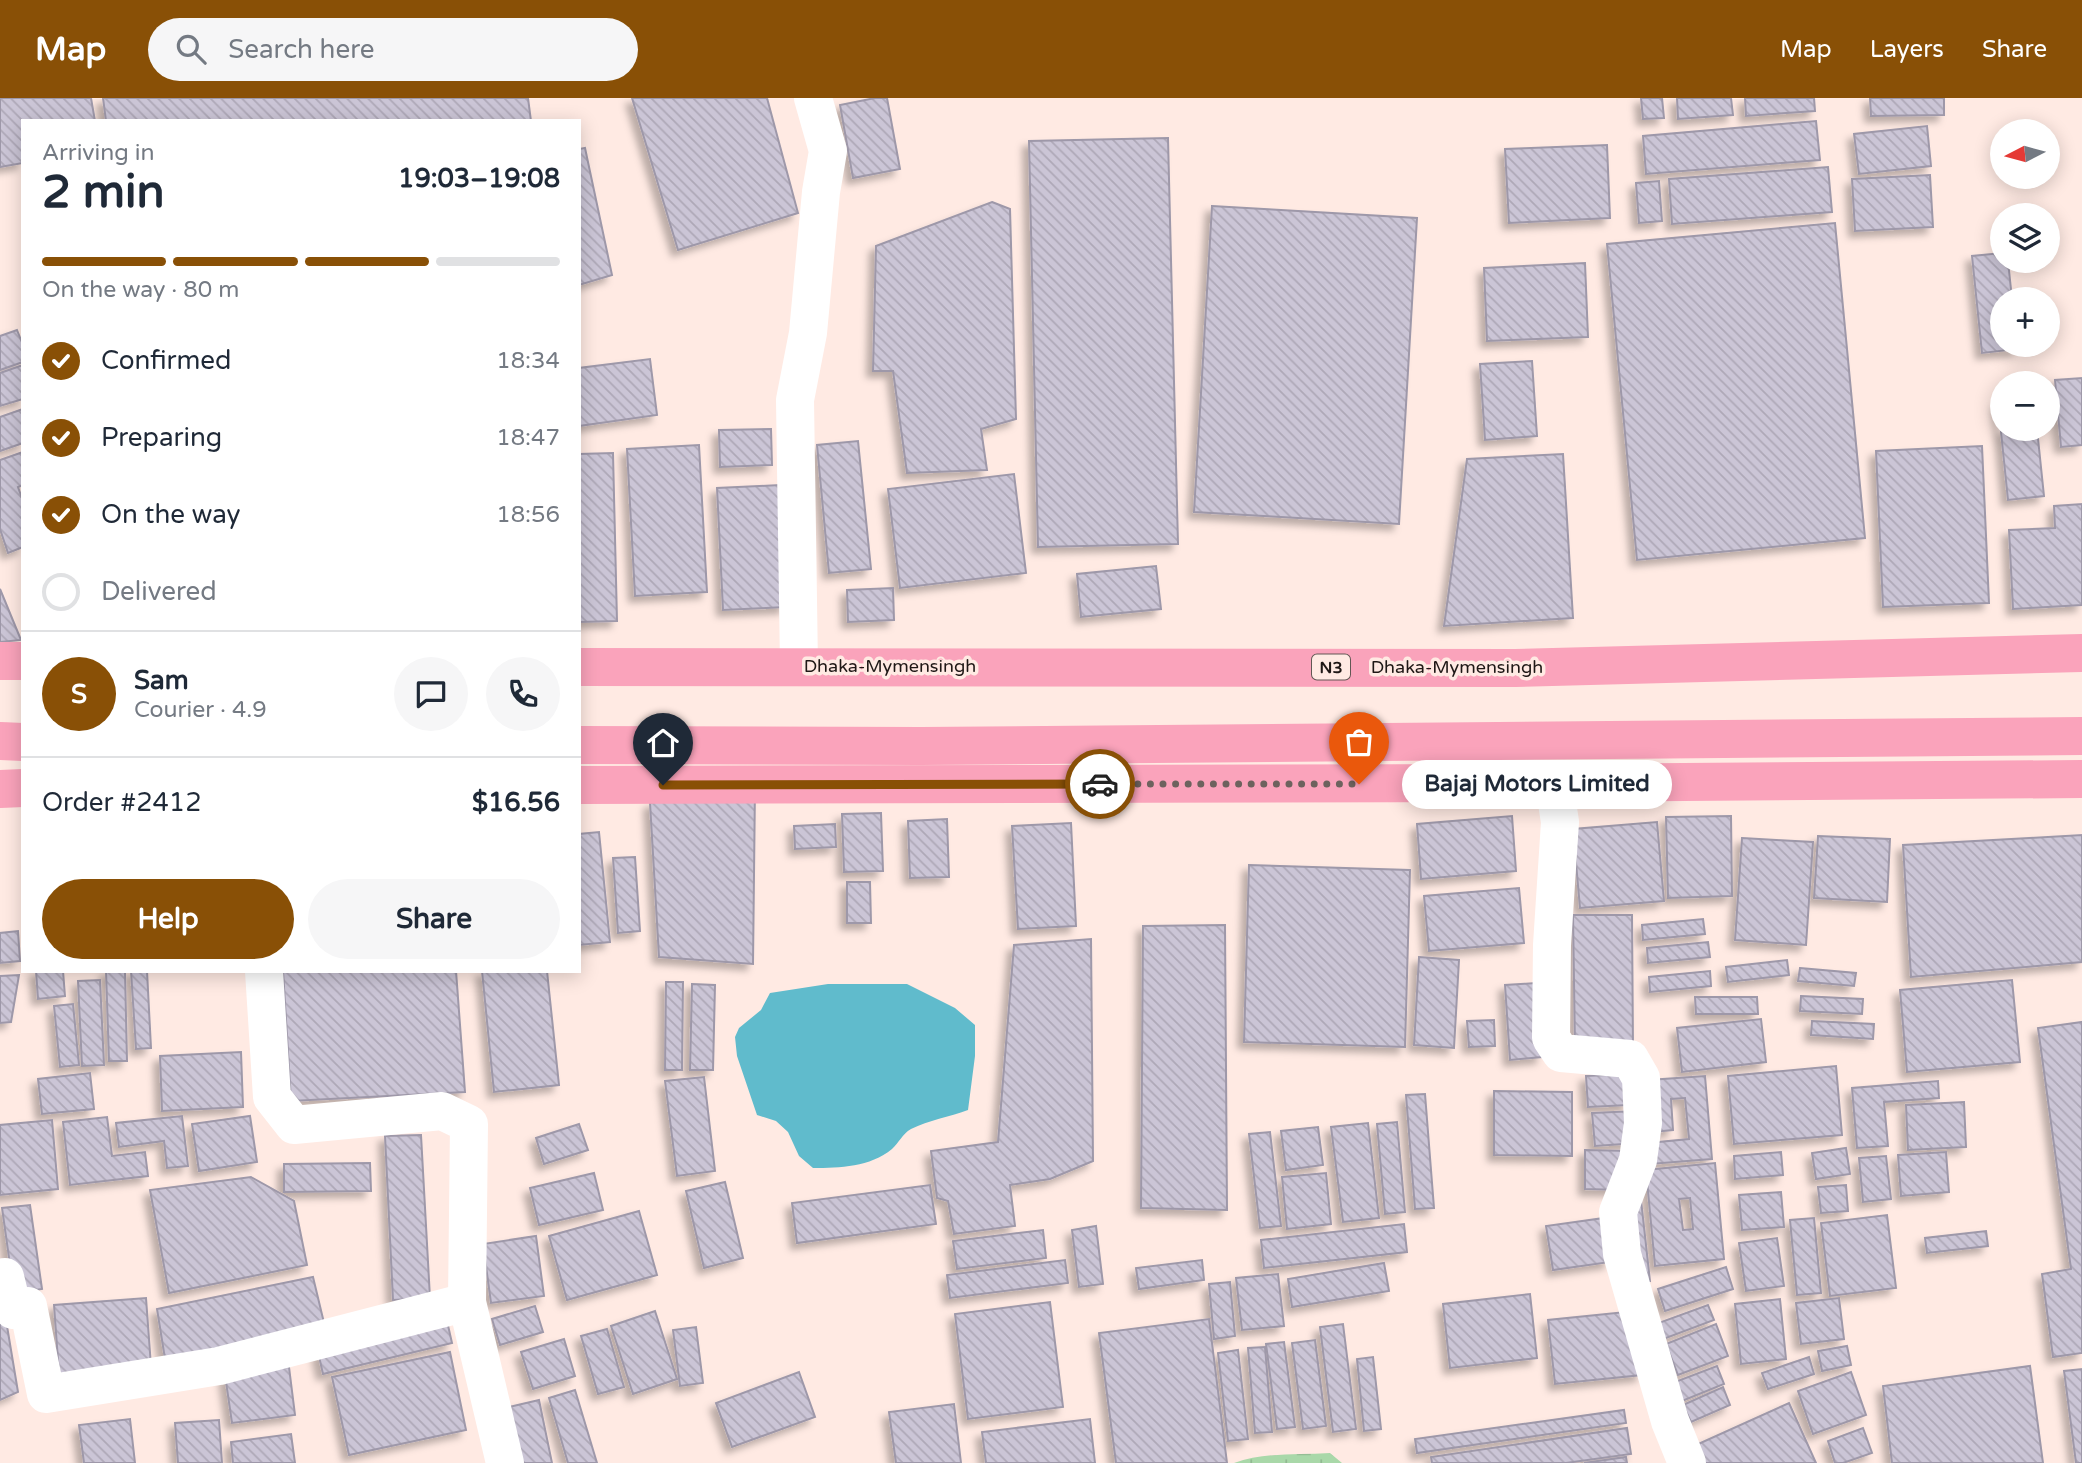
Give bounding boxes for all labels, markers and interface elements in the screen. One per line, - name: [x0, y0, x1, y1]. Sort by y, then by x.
- search box: [148, 18, 638, 81]
- text: Map: [35, 30, 106, 69]
- icon: search: [172, 30, 210, 68]
- text: Search here: [228, 34, 374, 65]
- text: Map: [1780, 35, 1832, 64]
- text: Layers: [1870, 35, 1944, 64]
- text: Share: [1982, 35, 2047, 64]
- north arrow: [1990, 119, 2060, 189]
- map controls: [1990, 119, 2060, 441]
- text: Arriving in: [42, 139, 155, 167]
- text: 19:03–19:08: [398, 163, 560, 194]
- text: 2 min: [42, 165, 165, 220]
- button: layers: [1990, 203, 2060, 273]
- text: On the way · 80 m: [42, 276, 239, 304]
- button: +: [1990, 287, 2060, 357]
- icon: check: [42, 342, 80, 380]
- text: Confirmed: [101, 345, 231, 376]
- text: 18:34: [496, 347, 560, 375]
- button: −: [1990, 371, 2060, 441]
- icon: check: [42, 419, 80, 457]
- text: Preparing: [101, 422, 222, 453]
- text: 18:47: [496, 424, 560, 452]
- icon: check: [42, 496, 80, 534]
- text: On the way: [101, 499, 241, 530]
- text: 18:56: [496, 501, 560, 529]
- text: Delivered: [101, 576, 217, 607]
- road number: N3: [1312, 654, 1350, 680]
- street label: Dhaka-Mymensingh: [804, 655, 976, 677]
- street label: Dhaka-Mymensingh: [1371, 656, 1543, 678]
- button: chat: [394, 657, 468, 731]
- button: phone: [486, 657, 560, 731]
- text: Sam: [134, 665, 189, 696]
- text: S: [71, 679, 87, 710]
- text: Courier · 4.9: [134, 696, 267, 724]
- pin: [1329, 712, 1389, 784]
- pin: [633, 713, 693, 785]
- icon: bag: [1340, 723, 1378, 761]
- icon: home: [644, 724, 682, 762]
- courier: [1065, 749, 1135, 819]
- callout: Bajaj Motors Limited: [1401, 760, 1670, 808]
- icon: car: [1081, 765, 1119, 803]
- text: Bajaj Motors Limited: [1424, 770, 1650, 798]
- text: Order #2412: [42, 787, 202, 818]
- text: $16.56: [472, 787, 560, 818]
- button: Help: [42, 879, 294, 959]
- button: Share: [308, 879, 560, 959]

